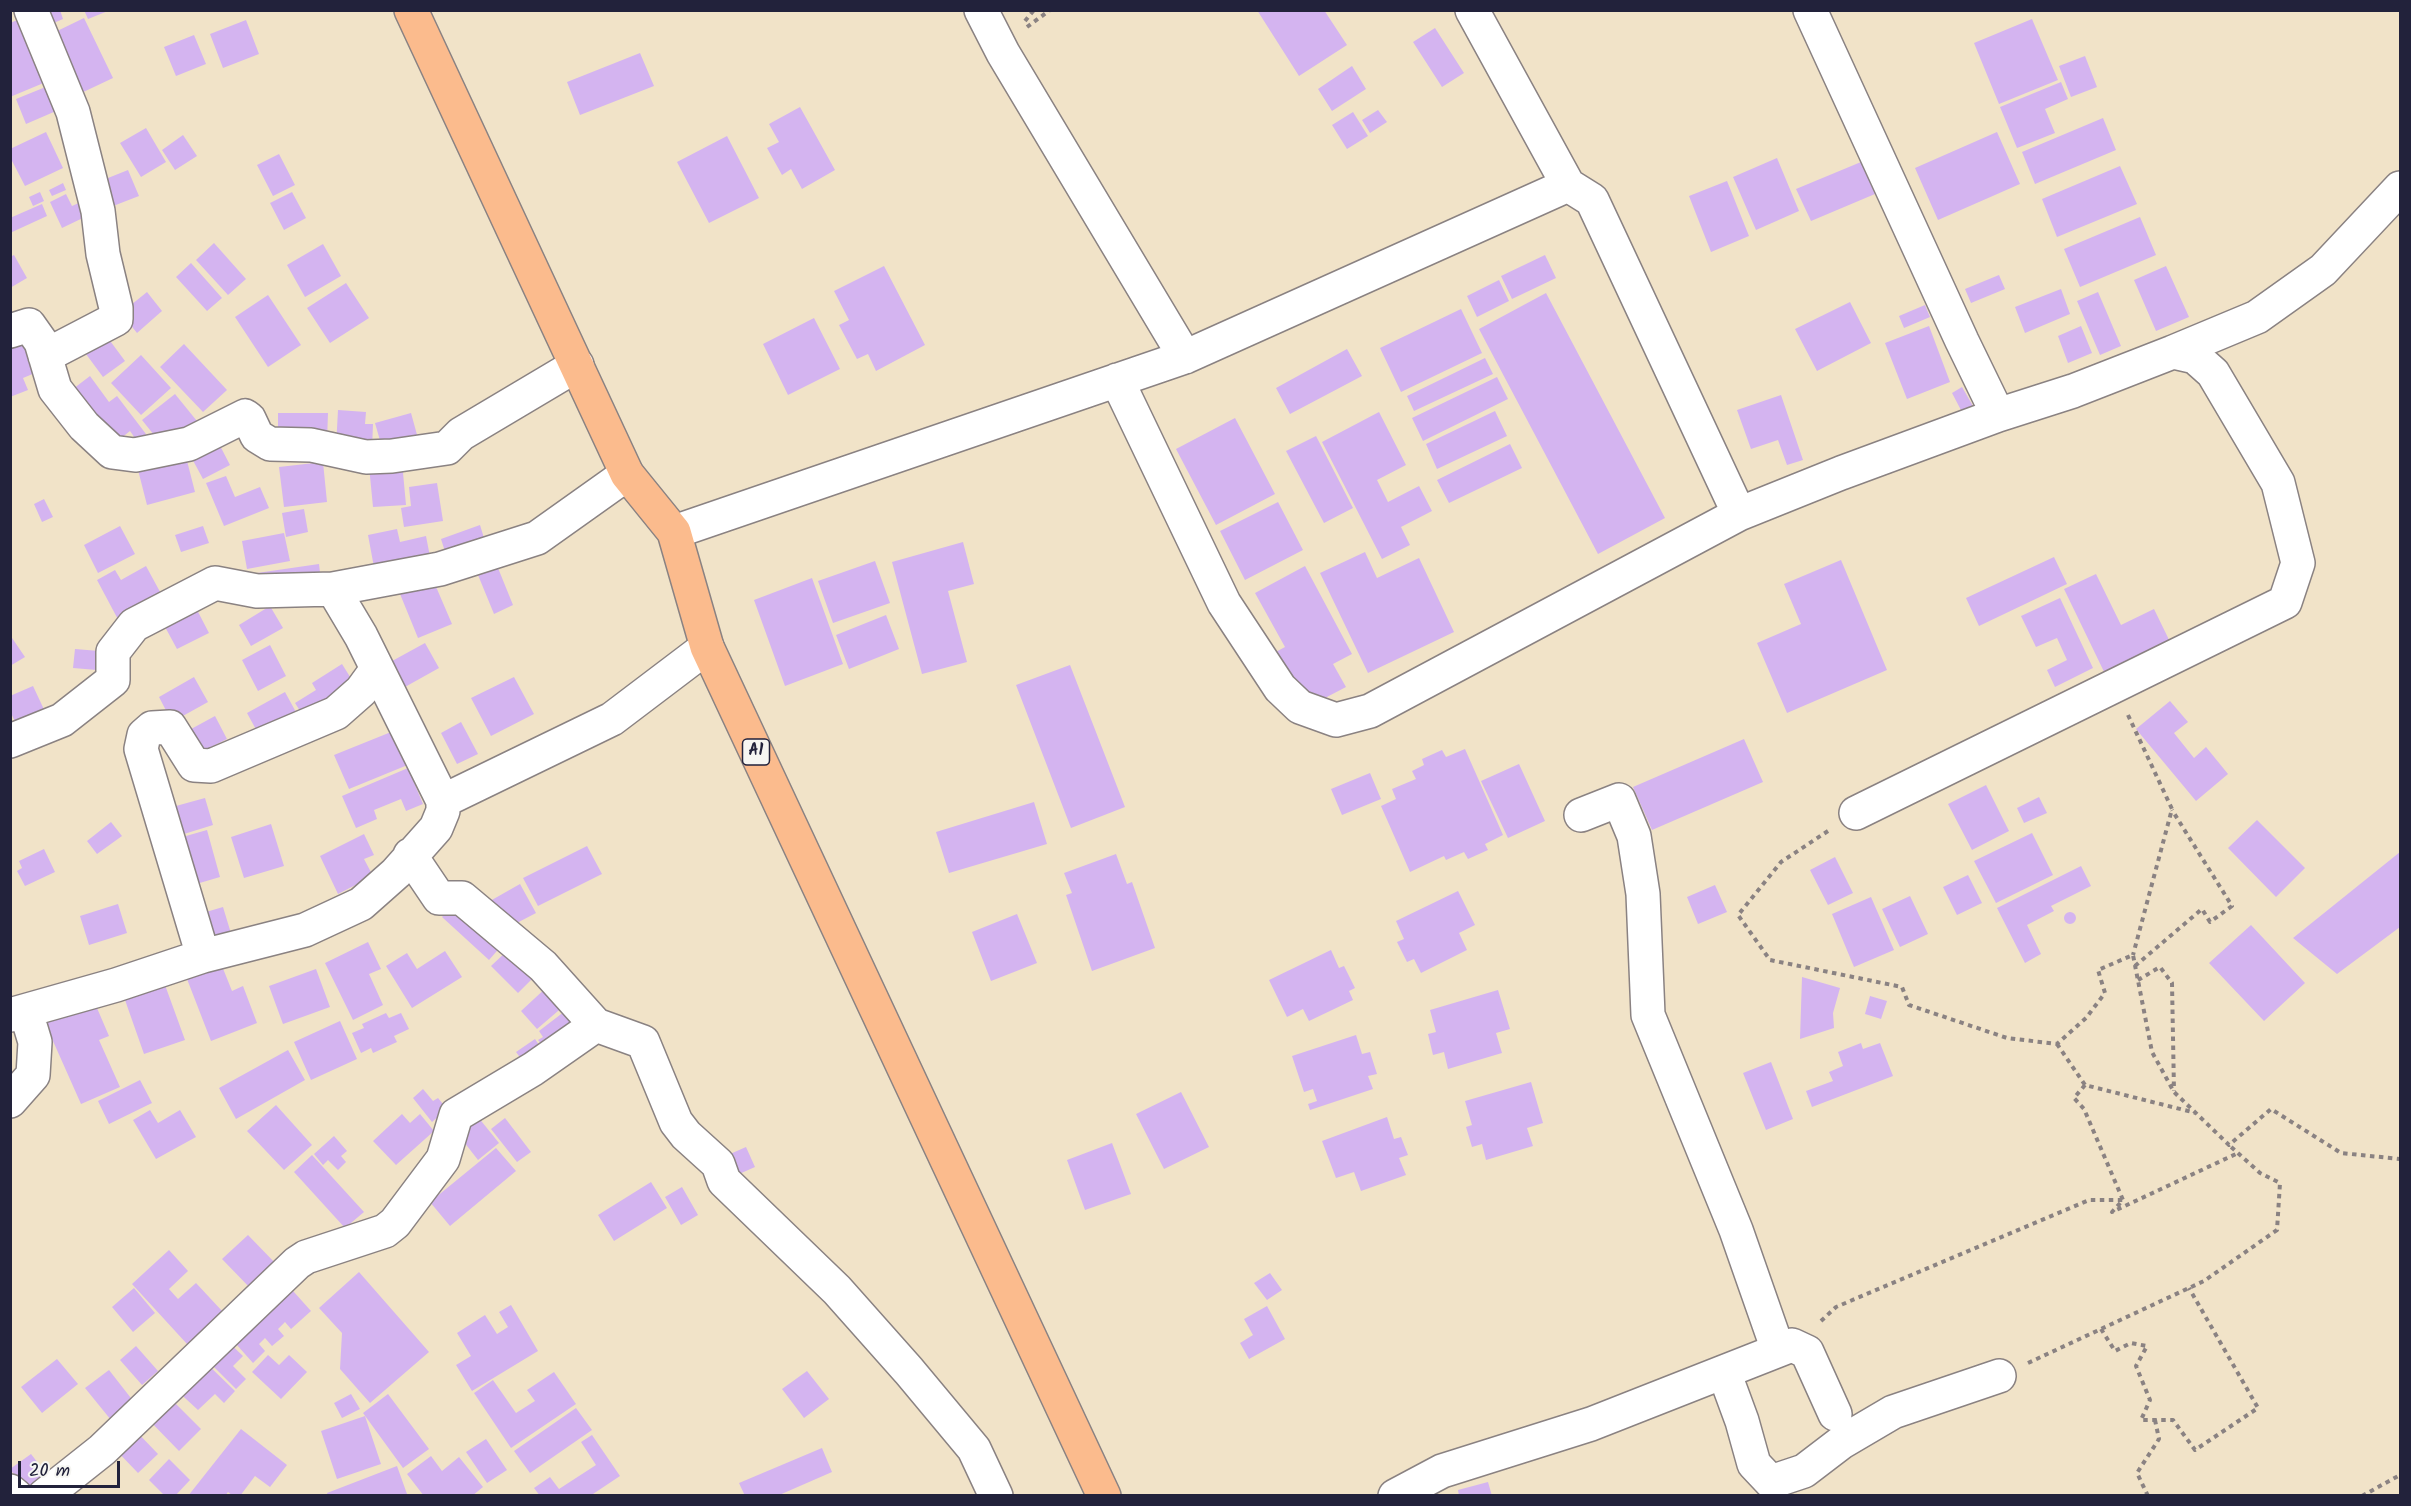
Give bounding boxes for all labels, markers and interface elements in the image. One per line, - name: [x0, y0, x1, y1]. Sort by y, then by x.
- road number: A1: [742, 739, 770, 765]
- scale bar: [21, 1449, 123, 1487]
- text: 20 m: [29, 1457, 70, 1486]

